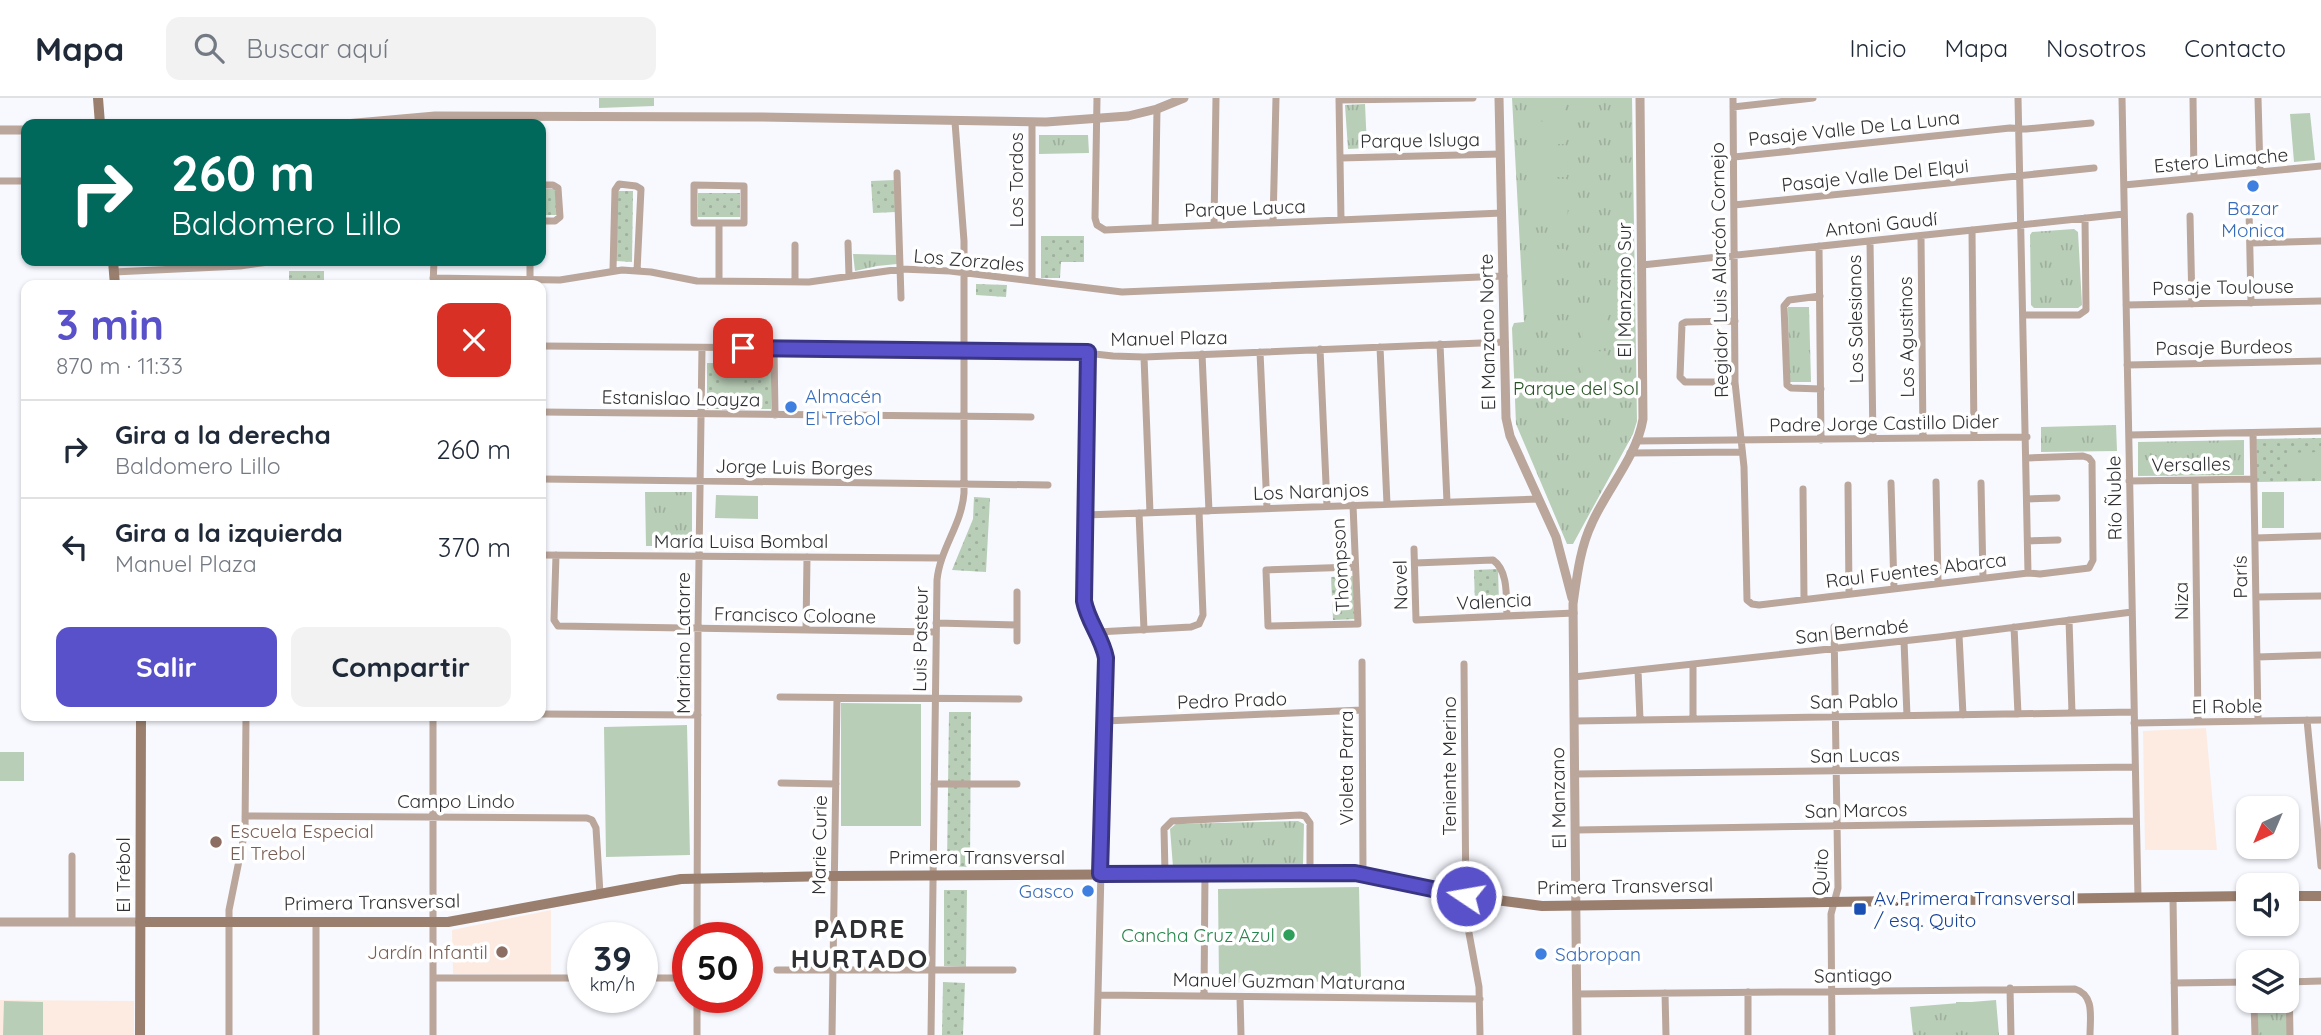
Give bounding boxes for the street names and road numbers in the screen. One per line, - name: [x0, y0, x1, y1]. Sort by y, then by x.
- street label: Pasaje Valle De La Luna: [1747, 105, 1961, 151]
- street label: Parque Isluga: [1360, 127, 1480, 153]
- street label: Los Tordos: [1004, 132, 1028, 228]
- street label: Regidor Luis Alarcón Cornejo: [1705, 142, 1733, 398]
- street label: Estero Limache: [2153, 142, 2289, 178]
- street label: Pasaje Valle Del Elqui: [1780, 153, 1970, 197]
- street label: Parque Lauca: [1184, 194, 1306, 222]
- street label: Antoni Gaudí: [1824, 206, 1939, 242]
- street label: El Manzano Sur: [1612, 222, 1636, 358]
- street label: Los Zorzales: [913, 243, 1025, 277]
- street label: El Manzano Norte: [1474, 254, 1500, 410]
- street label: Los Salesianos: [1842, 254, 1868, 384]
- street label: Pasaje Toulouse: [2152, 274, 2294, 300]
- street label: Los Agustinos: [1893, 276, 1919, 398]
- street label: Manuel Plaza: [1110, 325, 1228, 351]
- street label: Pasaje Burdeos: [2155, 334, 2293, 360]
- street label: Estanislao Loayza: [601, 385, 761, 411]
- street label: Padre Jorge Castillo Dider: [1769, 409, 2000, 437]
- street label: Versalles: [2151, 451, 2231, 477]
- street label: Jorge Luis Borges: [715, 454, 873, 480]
- street label: Río Ñuble: [2101, 456, 2127, 540]
- street label: Los Naranjos: [1253, 477, 1370, 505]
- street label: Thompson: [1326, 517, 1354, 613]
- street label: María Luisa Bombal: [654, 529, 828, 553]
- street label: Raul Fuentes Abarca: [1824, 547, 2008, 593]
- street label: París: [2228, 555, 2252, 599]
- street label: Navel: [1388, 560, 1412, 610]
- street label: Mariano Latorre: [671, 572, 695, 714]
- street label: Niza: [2169, 582, 2193, 620]
- street label: Luis Pasteur: [907, 585, 933, 692]
- street label: Valencia: [1456, 587, 1532, 615]
- street label: Francisco Coloane: [714, 602, 876, 628]
- street label: San Bernabé: [1794, 613, 1910, 649]
- street label: Pedro Prado: [1177, 686, 1287, 714]
- street label: San Pablo: [1810, 688, 1898, 714]
- street label: El Roble: [2191, 693, 2263, 719]
- street label: Teniente Merino: [1437, 696, 1461, 836]
- street label: Violeta Parra: [1334, 711, 1358, 825]
- street label: San Lucas: [1810, 742, 1900, 768]
- street label: El Manzano: [1545, 747, 1571, 849]
- street label: Campo Lindo: [397, 789, 515, 813]
- street label: Marie Curie: [806, 795, 832, 895]
- street label: San Marcos: [1804, 797, 1908, 823]
- street label: El Trébol: [111, 837, 135, 913]
- street label: Primera Transversal: [889, 845, 1065, 869]
- street label: Quito: [1807, 848, 1833, 896]
- street label: Primera Transversal: [1537, 872, 1713, 900]
- street label: Primera Transversal: [284, 888, 460, 916]
- street label: Santiago: [1814, 962, 1892, 988]
- street label: Manuel Guzman Maturana: [1172, 967, 1406, 995]

